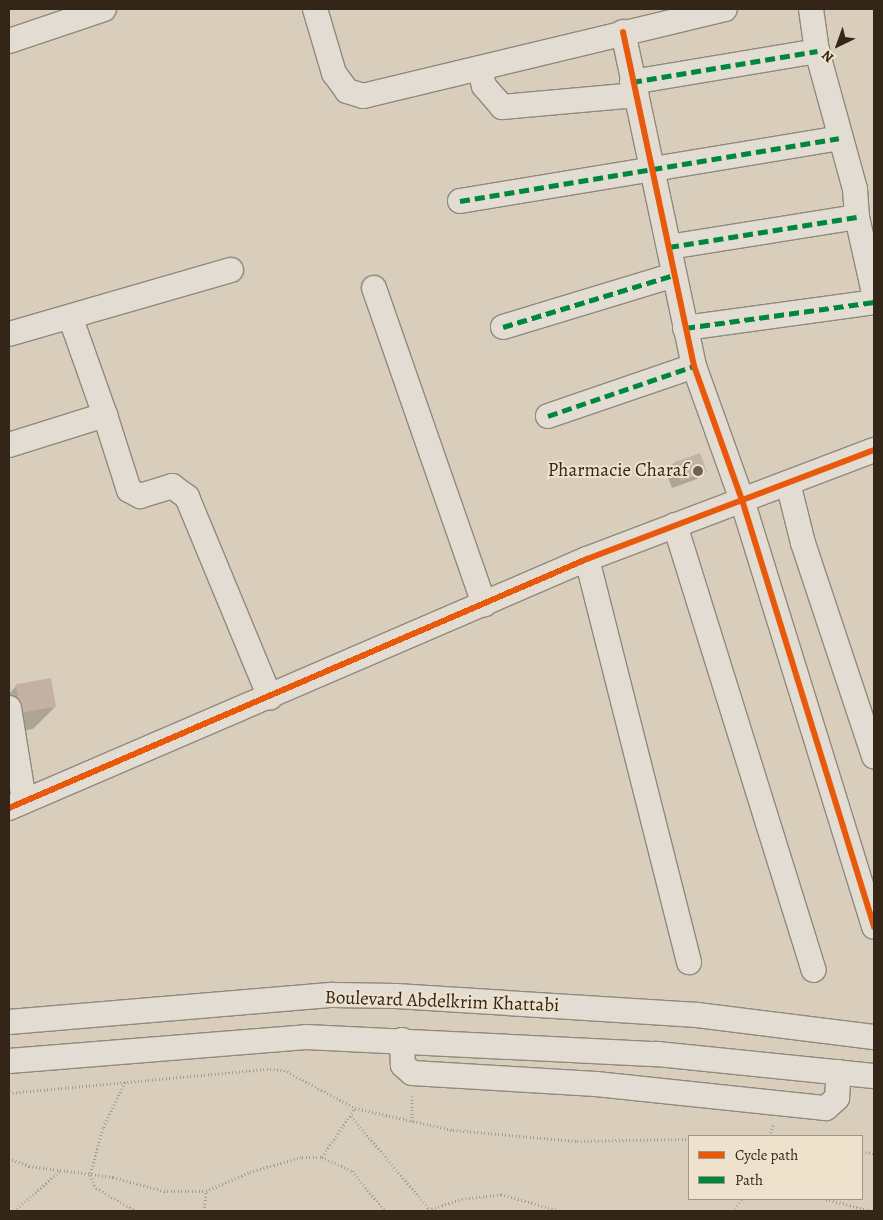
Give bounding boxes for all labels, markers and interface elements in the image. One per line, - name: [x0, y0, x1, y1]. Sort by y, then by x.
- north arrow: [813, 20, 863, 70]
- text: N: [817, 46, 838, 67]
- place label: Pharmacie Charaf: [548, 460, 688, 482]
- marker: Pharmacie Charaf: [692, 465, 704, 477]
- street label: Boulevard Abdelkrim Khattabi: [324, 987, 560, 1017]
- legend: [688, 1135, 863, 1200]
- text: Cycle path: [735, 1145, 798, 1165]
- text: Path: [735, 1170, 763, 1190]

